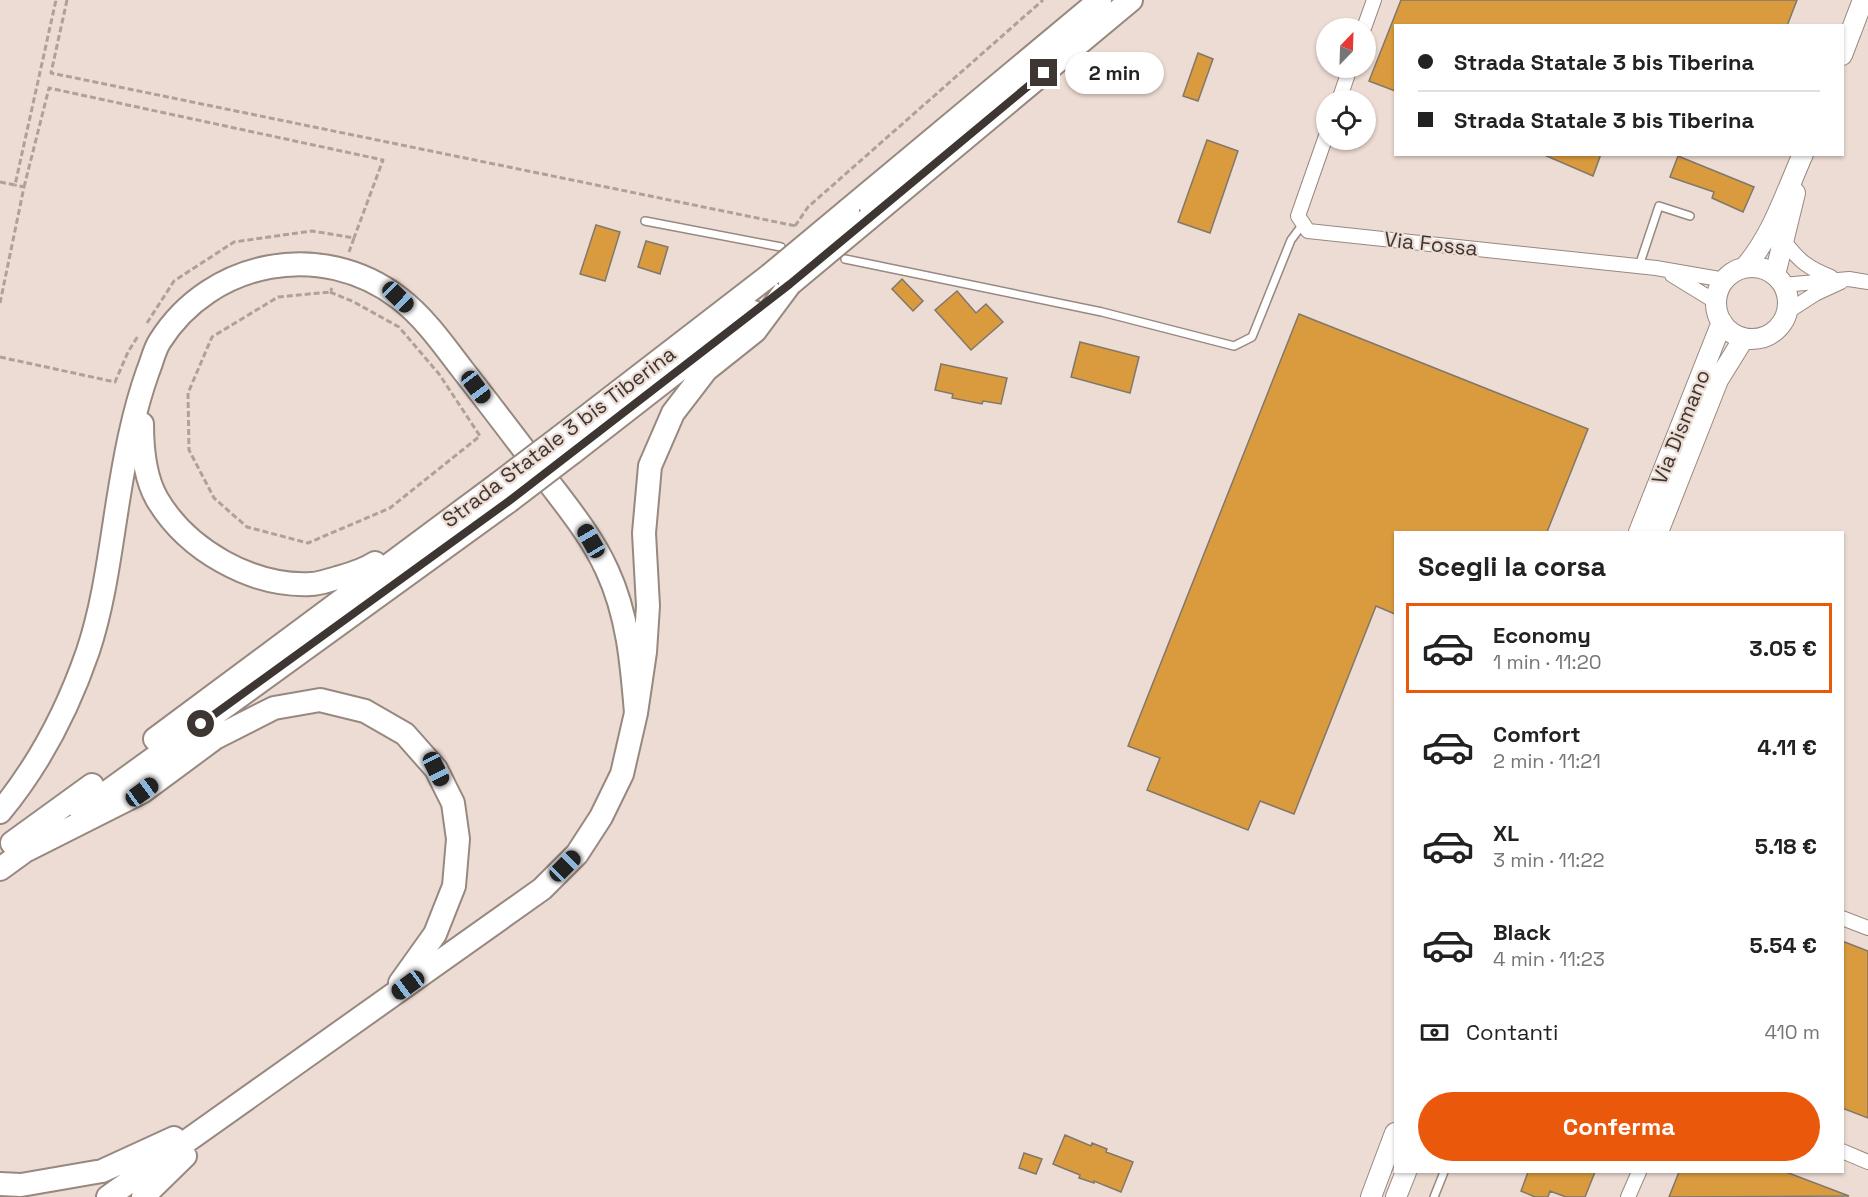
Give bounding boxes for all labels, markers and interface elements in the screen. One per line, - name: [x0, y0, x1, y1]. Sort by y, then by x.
- north arrow: [1316, 18, 1376, 78]
- map controls: [1316, 18, 1376, 150]
- text: Strada Statale 3 bis Tiberina: [1454, 48, 1754, 76]
- callout: 2 min: [1065, 52, 1164, 94]
- route end: [1030, 59, 1057, 86]
- text: 2 min: [1089, 60, 1140, 86]
- button: locate: [1316, 90, 1376, 150]
- text: Strada Statale 3 bis Tiberina: [1454, 106, 1754, 134]
- street label: Via Fossa: [1383, 225, 1479, 262]
- car: [379, 278, 417, 316]
- street label: Strada Statale 3 bis Tiberina: [437, 340, 681, 533]
- street label: Via Dismano: [1645, 365, 1716, 488]
- car: [458, 367, 494, 407]
- car: [574, 521, 608, 561]
- text: Scegli la corsa: [1418, 549, 1606, 584]
- icon: car: [1421, 621, 1475, 675]
- text: Economy: [1493, 621, 1591, 649]
- text: 3.05 €: [1749, 634, 1817, 662]
- text: 1 min · 11:20: [1493, 649, 1602, 675]
- route start: [187, 710, 214, 737]
- icon: car: [1421, 720, 1475, 774]
- text: Comfort: [1493, 720, 1581, 748]
- text: 4.11 €: [1757, 733, 1817, 761]
- text: 2 min · 11:21: [1493, 748, 1601, 774]
- car: [420, 749, 452, 789]
- car: [122, 774, 162, 810]
- icon: car: [1421, 819, 1475, 873]
- text: XL: [1493, 819, 1519, 847]
- text: 5.18 €: [1755, 832, 1817, 860]
- car: [546, 847, 584, 885]
- text: 3 min · 11:22: [1493, 847, 1605, 873]
- icon: car: [1421, 918, 1475, 972]
- text: Black: [1493, 918, 1551, 946]
- text: 5.54 €: [1750, 931, 1817, 959]
- text: 4 min · 11:23: [1493, 946, 1605, 972]
- car: [388, 967, 428, 1003]
- icon: cash: [1418, 1016, 1451, 1049]
- text: Contanti: [1466, 1018, 1558, 1046]
- text: 410 m: [1764, 1019, 1820, 1045]
- button: Conferma: [1418, 1092, 1820, 1161]

